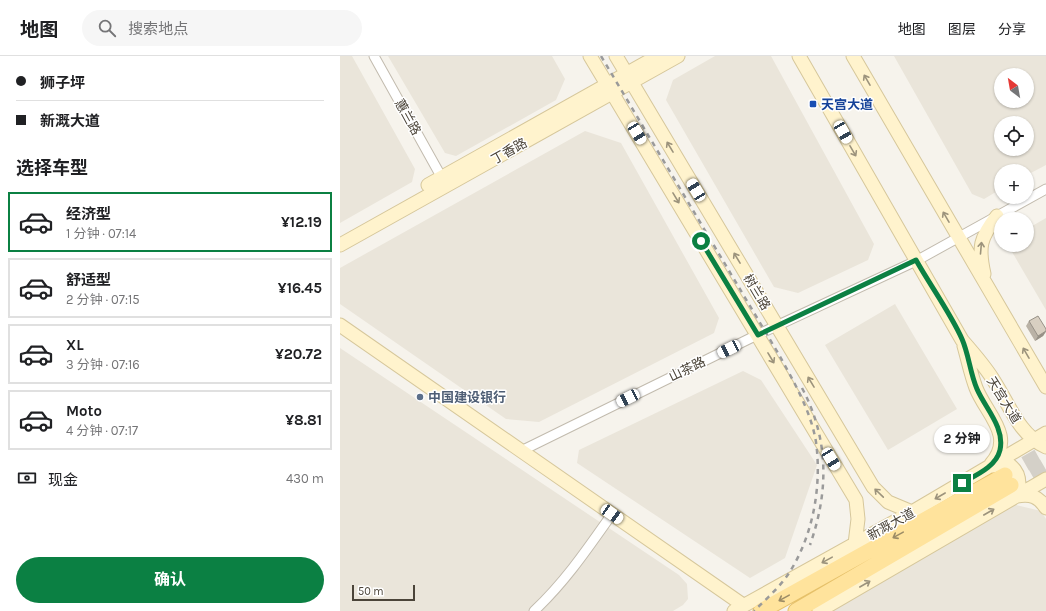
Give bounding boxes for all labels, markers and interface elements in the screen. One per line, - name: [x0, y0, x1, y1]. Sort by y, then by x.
- search box: [82, 10, 362, 46]
- icon: search: [96, 17, 118, 39]
- text: 地图: [20, 19, 58, 41]
- text: 搜索地点: [128, 20, 188, 38]
- text: 地图: [898, 21, 926, 38]
- text: 图层: [948, 21, 976, 38]
- text: 分享: [998, 21, 1026, 38]
- north arrow: [994, 68, 1034, 108]
- map controls: [994, 68, 1034, 252]
- text: 狮子坪: [40, 74, 85, 92]
- one-way arrow: [863, 74, 871, 86]
- street label: 蕙兰路: [392, 96, 424, 138]
- place label: 天宫大道: [821, 97, 873, 112]
- marker: 天宫大道: [808, 99, 818, 109]
- text: 新溉大道: [40, 112, 100, 130]
- button: locate: [994, 116, 1034, 156]
- car: [832, 119, 854, 145]
- car: [626, 120, 648, 146]
- street label: 丁香路: [488, 135, 530, 167]
- one-way arrow: [666, 141, 674, 153]
- one-way arrow: [850, 145, 858, 157]
- text: 选择车型: [16, 157, 88, 179]
- button: +: [994, 164, 1034, 204]
- car: [685, 177, 707, 203]
- one-way arrow: [672, 192, 680, 204]
- icon: car: [18, 204, 54, 240]
- text: 经济型: [66, 205, 111, 223]
- one-way arrow: [942, 211, 950, 223]
- button: −: [994, 212, 1034, 252]
- text: ¥12.19: [281, 213, 322, 231]
- text: 1 分钟 · 07:14: [66, 226, 136, 241]
- route start: [692, 232, 710, 250]
- one-way arrow: [977, 242, 984, 255]
- one-way arrow: [733, 253, 741, 264]
- icon: car: [18, 270, 54, 306]
- text: 舒适型: [66, 271, 111, 289]
- street label: 树兰路: [741, 271, 773, 313]
- text: ¥16.45: [278, 279, 322, 297]
- text: 2 分钟 · 07:15: [66, 292, 140, 307]
- icon: car: [18, 336, 54, 372]
- text: XL: [66, 336, 84, 354]
- car: [716, 338, 742, 360]
- text: ¥20.72: [275, 345, 322, 363]
- one-way arrow: [1022, 347, 1030, 359]
- one-way arrow: [767, 352, 775, 363]
- street label: 山茶路: [666, 354, 708, 384]
- text: 3 分钟 · 07:16: [66, 357, 140, 372]
- street label: 天宫大道: [984, 374, 1024, 426]
- one-way arrow: [806, 376, 814, 388]
- car: [615, 387, 641, 409]
- place label: 中国建设银行: [428, 390, 506, 405]
- marker: 中国建设银行: [415, 392, 425, 402]
- icon: car: [18, 402, 54, 438]
- text: Moto: [66, 402, 102, 420]
- text: ¥8.81: [285, 411, 322, 429]
- text: 4 分钟 · 07:17: [66, 423, 138, 438]
- callout: 2 分钟: [934, 425, 990, 453]
- text: 2 分钟: [943, 431, 981, 446]
- car: [820, 446, 842, 472]
- icon: cash: [16, 467, 38, 489]
- text: 现金: [48, 471, 78, 489]
- text: 430 m: [286, 471, 324, 486]
- route end: [953, 474, 971, 492]
- one-way arrow: [874, 488, 884, 497]
- one-way arrow: [934, 492, 946, 500]
- car: [599, 502, 625, 526]
- street label: 新溉大道: [865, 505, 917, 543]
- one-way arrow: [983, 507, 995, 515]
- one-way arrow: [892, 531, 904, 539]
- one-way arrow: [821, 556, 833, 564]
- button: 确认: [16, 557, 324, 603]
- one-way arrow: [859, 580, 871, 588]
- scale bar: [352, 583, 415, 602]
- text: 50 m: [358, 585, 384, 598]
- one-way arrow: [778, 595, 790, 602]

